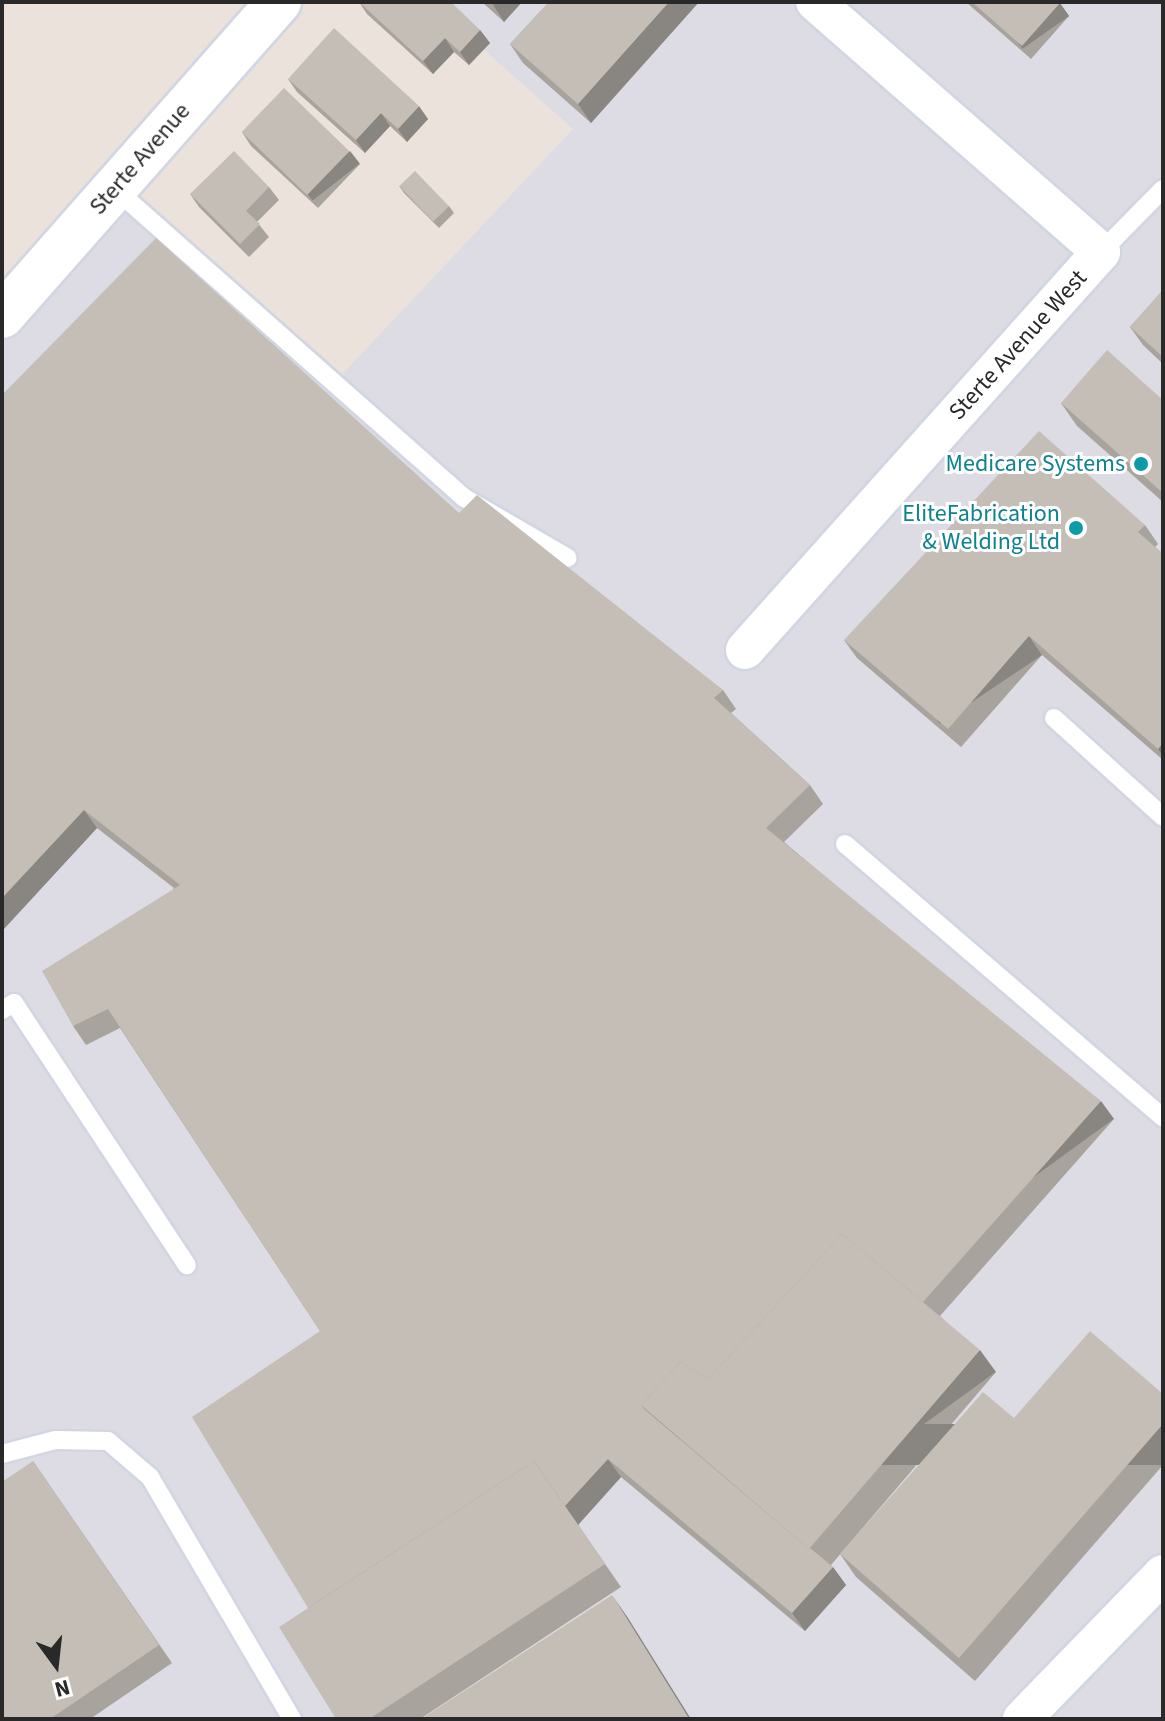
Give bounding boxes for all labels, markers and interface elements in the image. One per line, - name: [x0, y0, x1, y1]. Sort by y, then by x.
- street label: Sterte Avenue: [84, 97, 196, 221]
- street label: Sterte Avenue West: [943, 264, 1093, 426]
- place label: Medicare Systems: [946, 450, 1125, 478]
- marker: Medicare Systems: [1132, 455, 1150, 473]
- place label: EliteFabrication & Welding Ltd: [902, 500, 1060, 556]
- marker: EliteFabrication & Welding Ltd: [1067, 519, 1085, 537]
- north arrow: [16, 1625, 96, 1705]
- text: N: [51, 1671, 73, 1706]

